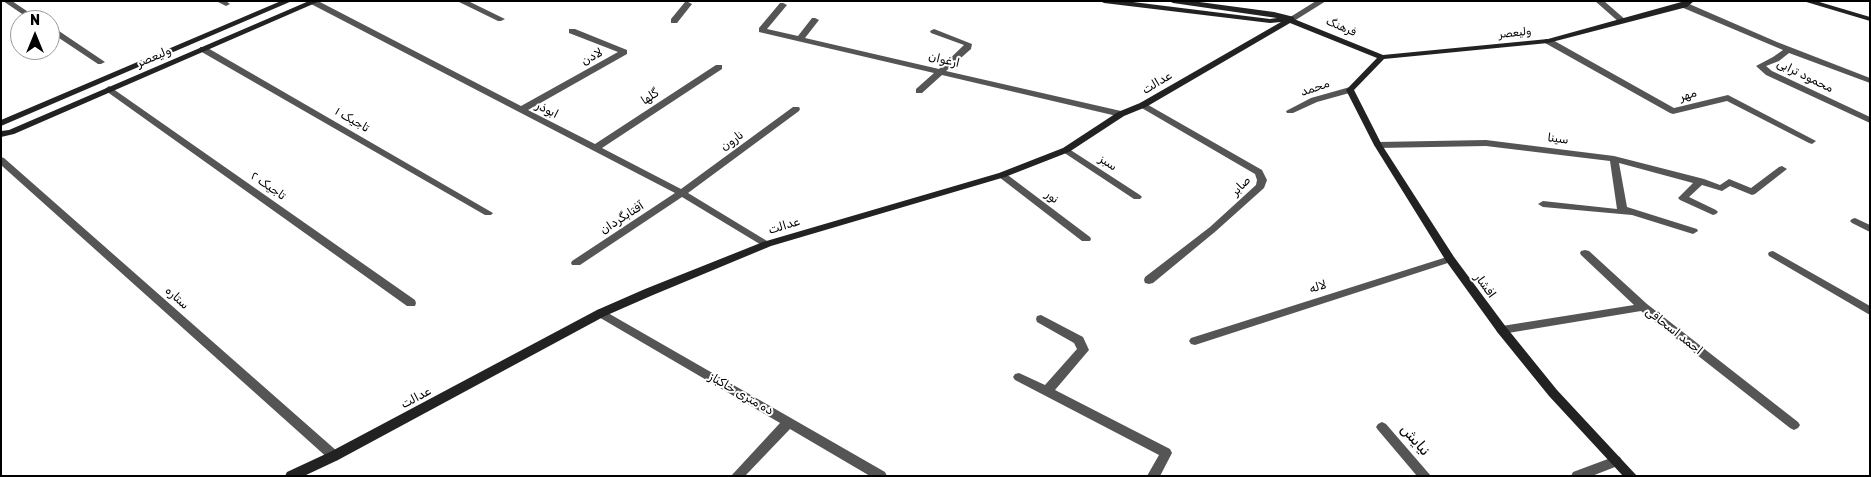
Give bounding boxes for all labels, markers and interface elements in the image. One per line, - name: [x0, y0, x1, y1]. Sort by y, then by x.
- north arrow: [10, 10, 60, 60]
- text: N: [30, 12, 40, 29]
- street label: فرهنگ: [1324, 15, 1358, 39]
- street label: ولیعصر: [1498, 25, 1532, 41]
- street label: ولیعصر: [135, 43, 173, 71]
- street label: لادن: [579, 45, 605, 69]
- street label: ارغوان: [927, 49, 961, 71]
- street label: محمود ترابی: [1774, 56, 1836, 96]
- street label: عدالت: [1140, 69, 1174, 97]
- street label: محمد: [1299, 76, 1331, 100]
- street label: گلها: [638, 86, 662, 108]
- street label: مهر: [1678, 86, 1698, 104]
- street label: ابوذر: [533, 98, 561, 122]
- street label: تاجیک ۱: [332, 104, 372, 136]
- street label: نارون: [718, 128, 746, 154]
- street label: سینا: [1547, 131, 1569, 147]
- street label: سبز: [1096, 152, 1120, 174]
- street label: تاجیک ۲: [248, 169, 288, 203]
- street label: صابر: [1228, 173, 1254, 199]
- street label: نور: [1042, 187, 1062, 207]
- street label: آفتابگردان: [597, 199, 647, 237]
- street label: عدالت: [767, 214, 801, 238]
- street label: افشار: [1471, 271, 1499, 301]
- street label: لاله: [1308, 277, 1328, 297]
- street label: ستاره: [162, 284, 192, 312]
- street label: احمد اسحاقی: [1643, 304, 1705, 358]
- street label: ده متری خاکباز: [706, 370, 776, 418]
- street label: عدالت: [398, 384, 434, 412]
- street label: نیایش: [1396, 420, 1434, 460]

